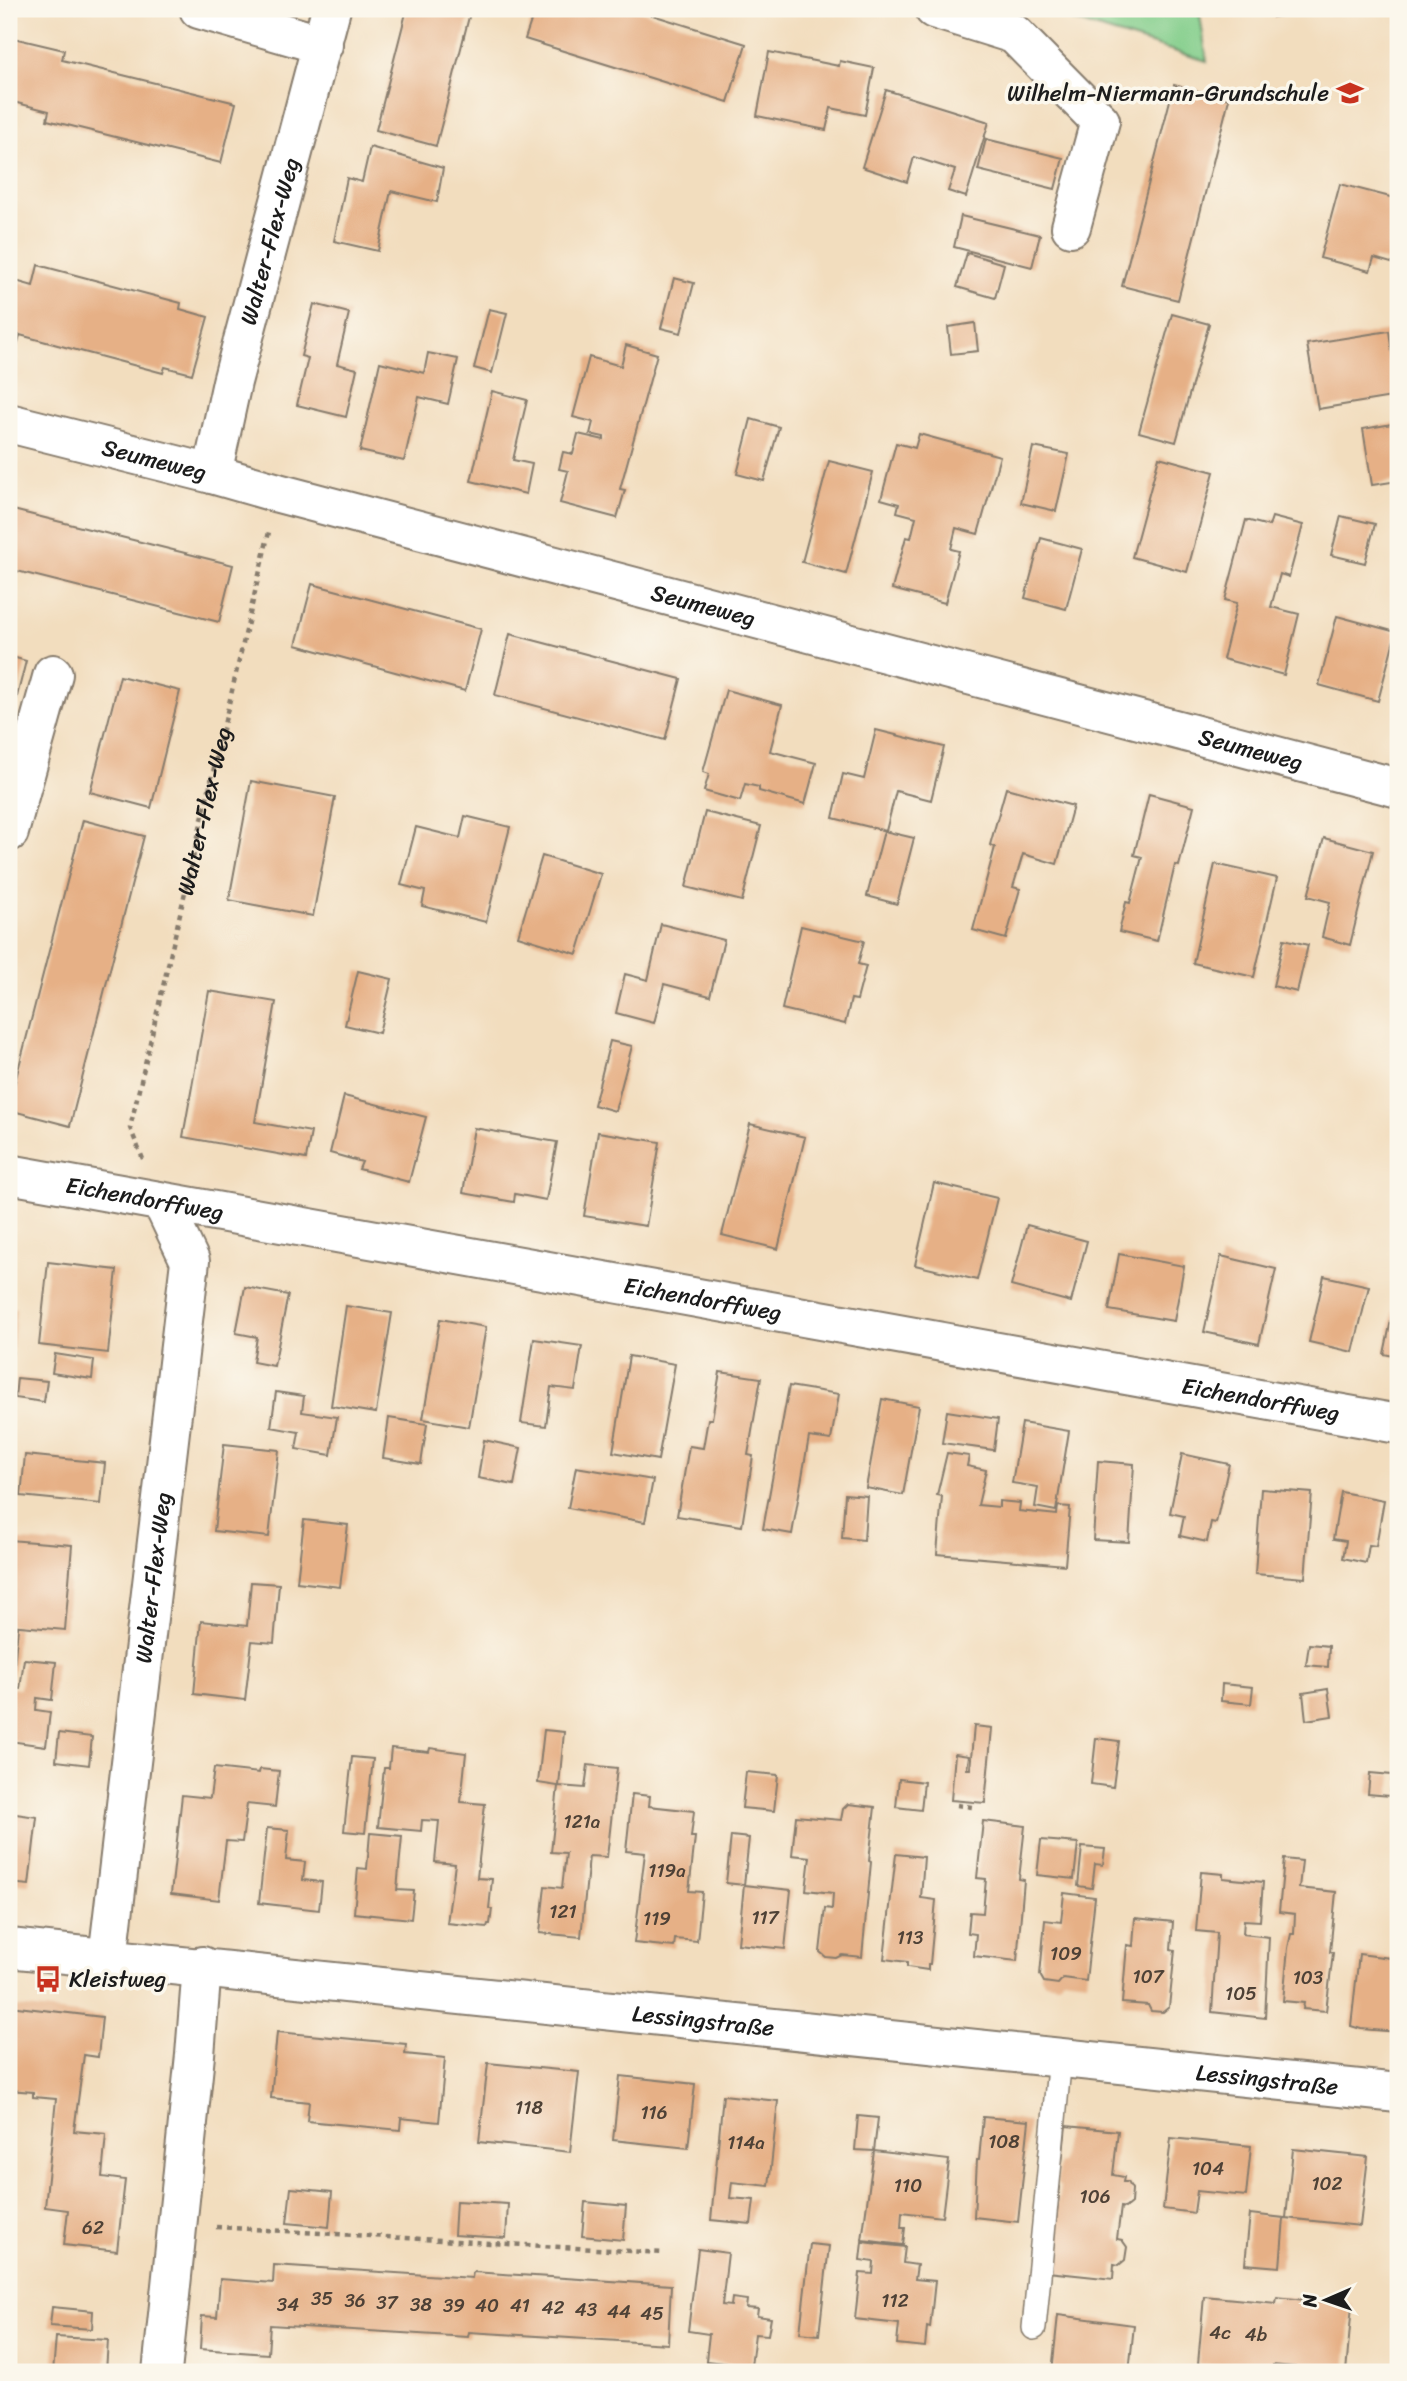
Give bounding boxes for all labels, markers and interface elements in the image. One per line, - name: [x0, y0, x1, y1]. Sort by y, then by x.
- place label: Wilhelm-Niermann-Grundschule: [1007, 73, 1329, 114]
- school or university icon: Wilhelm-Niermann-Grundschule: [1335, 78, 1365, 108]
- street label: Walter-Flex-Weg: [228, 153, 312, 330]
- street label: Seumeweg: [98, 427, 211, 493]
- street label: Seumeweg: [647, 572, 760, 639]
- street label: Seumeweg: [1194, 716, 1308, 783]
- street label: Walter-Flex-Weg: [165, 723, 244, 900]
- street label: Eichendorffweg: [63, 1165, 227, 1233]
- street label: Eichendorffweg: [621, 1265, 785, 1334]
- street label: Eichendorffweg: [1179, 1365, 1343, 1434]
- street label: Walter-Flex-Weg: [123, 1490, 184, 1665]
- house number: 121a: [564, 1805, 601, 1838]
- house number: 119a: [648, 1854, 686, 1887]
- house number: 121: [549, 1895, 577, 1928]
- house number: 117: [751, 1901, 780, 1934]
- house number: 119: [643, 1902, 671, 1935]
- house number: 113: [897, 1921, 924, 1954]
- house number: 109: [1050, 1937, 1082, 1970]
- place label: Kleistweg: [69, 1959, 167, 2000]
- house number: 107: [1132, 1960, 1165, 1993]
- house number: 103: [1293, 1961, 1324, 1994]
- bus stop icon: Kleistweg: [33, 1964, 63, 1994]
- house number: 105: [1225, 1977, 1257, 2010]
- street label: Lessingstraße: [630, 1993, 776, 2049]
- street label: Lessingstraße: [1194, 2052, 1340, 2108]
- house number: 118: [515, 2091, 543, 2124]
- house number: 116: [640, 2096, 668, 2129]
- house number: 108: [988, 2125, 1020, 2158]
- house number: 114a: [727, 2126, 765, 2159]
- house number: 104: [1192, 2152, 1224, 2185]
- house number: 102: [1311, 2167, 1343, 2200]
- house number: 110: [894, 2169, 922, 2202]
- house number: 106: [1080, 2180, 1110, 2213]
- house number: 62: [82, 2211, 104, 2244]
- north arrow: [1292, 2266, 1362, 2336]
- house number: 35: [311, 2282, 333, 2315]
- house number: 36: [344, 2284, 366, 2317]
- house number: 112: [881, 2284, 909, 2317]
- house number: 37: [376, 2286, 399, 2319]
- house number: 34: [277, 2288, 299, 2321]
- house number: 38: [410, 2288, 432, 2321]
- house number: 39: [443, 2289, 465, 2322]
- house number: 40: [475, 2289, 499, 2322]
- house number: 41: [510, 2289, 530, 2322]
- house number: 42: [542, 2291, 564, 2324]
- house number: 43: [575, 2293, 598, 2326]
- text: N: [1293, 2293, 1326, 2309]
- house number: 44: [607, 2295, 631, 2328]
- house number: 45: [640, 2297, 664, 2330]
- house number: 4c: [1209, 2316, 1231, 2349]
- house number: 4b: [1245, 2318, 1267, 2351]

